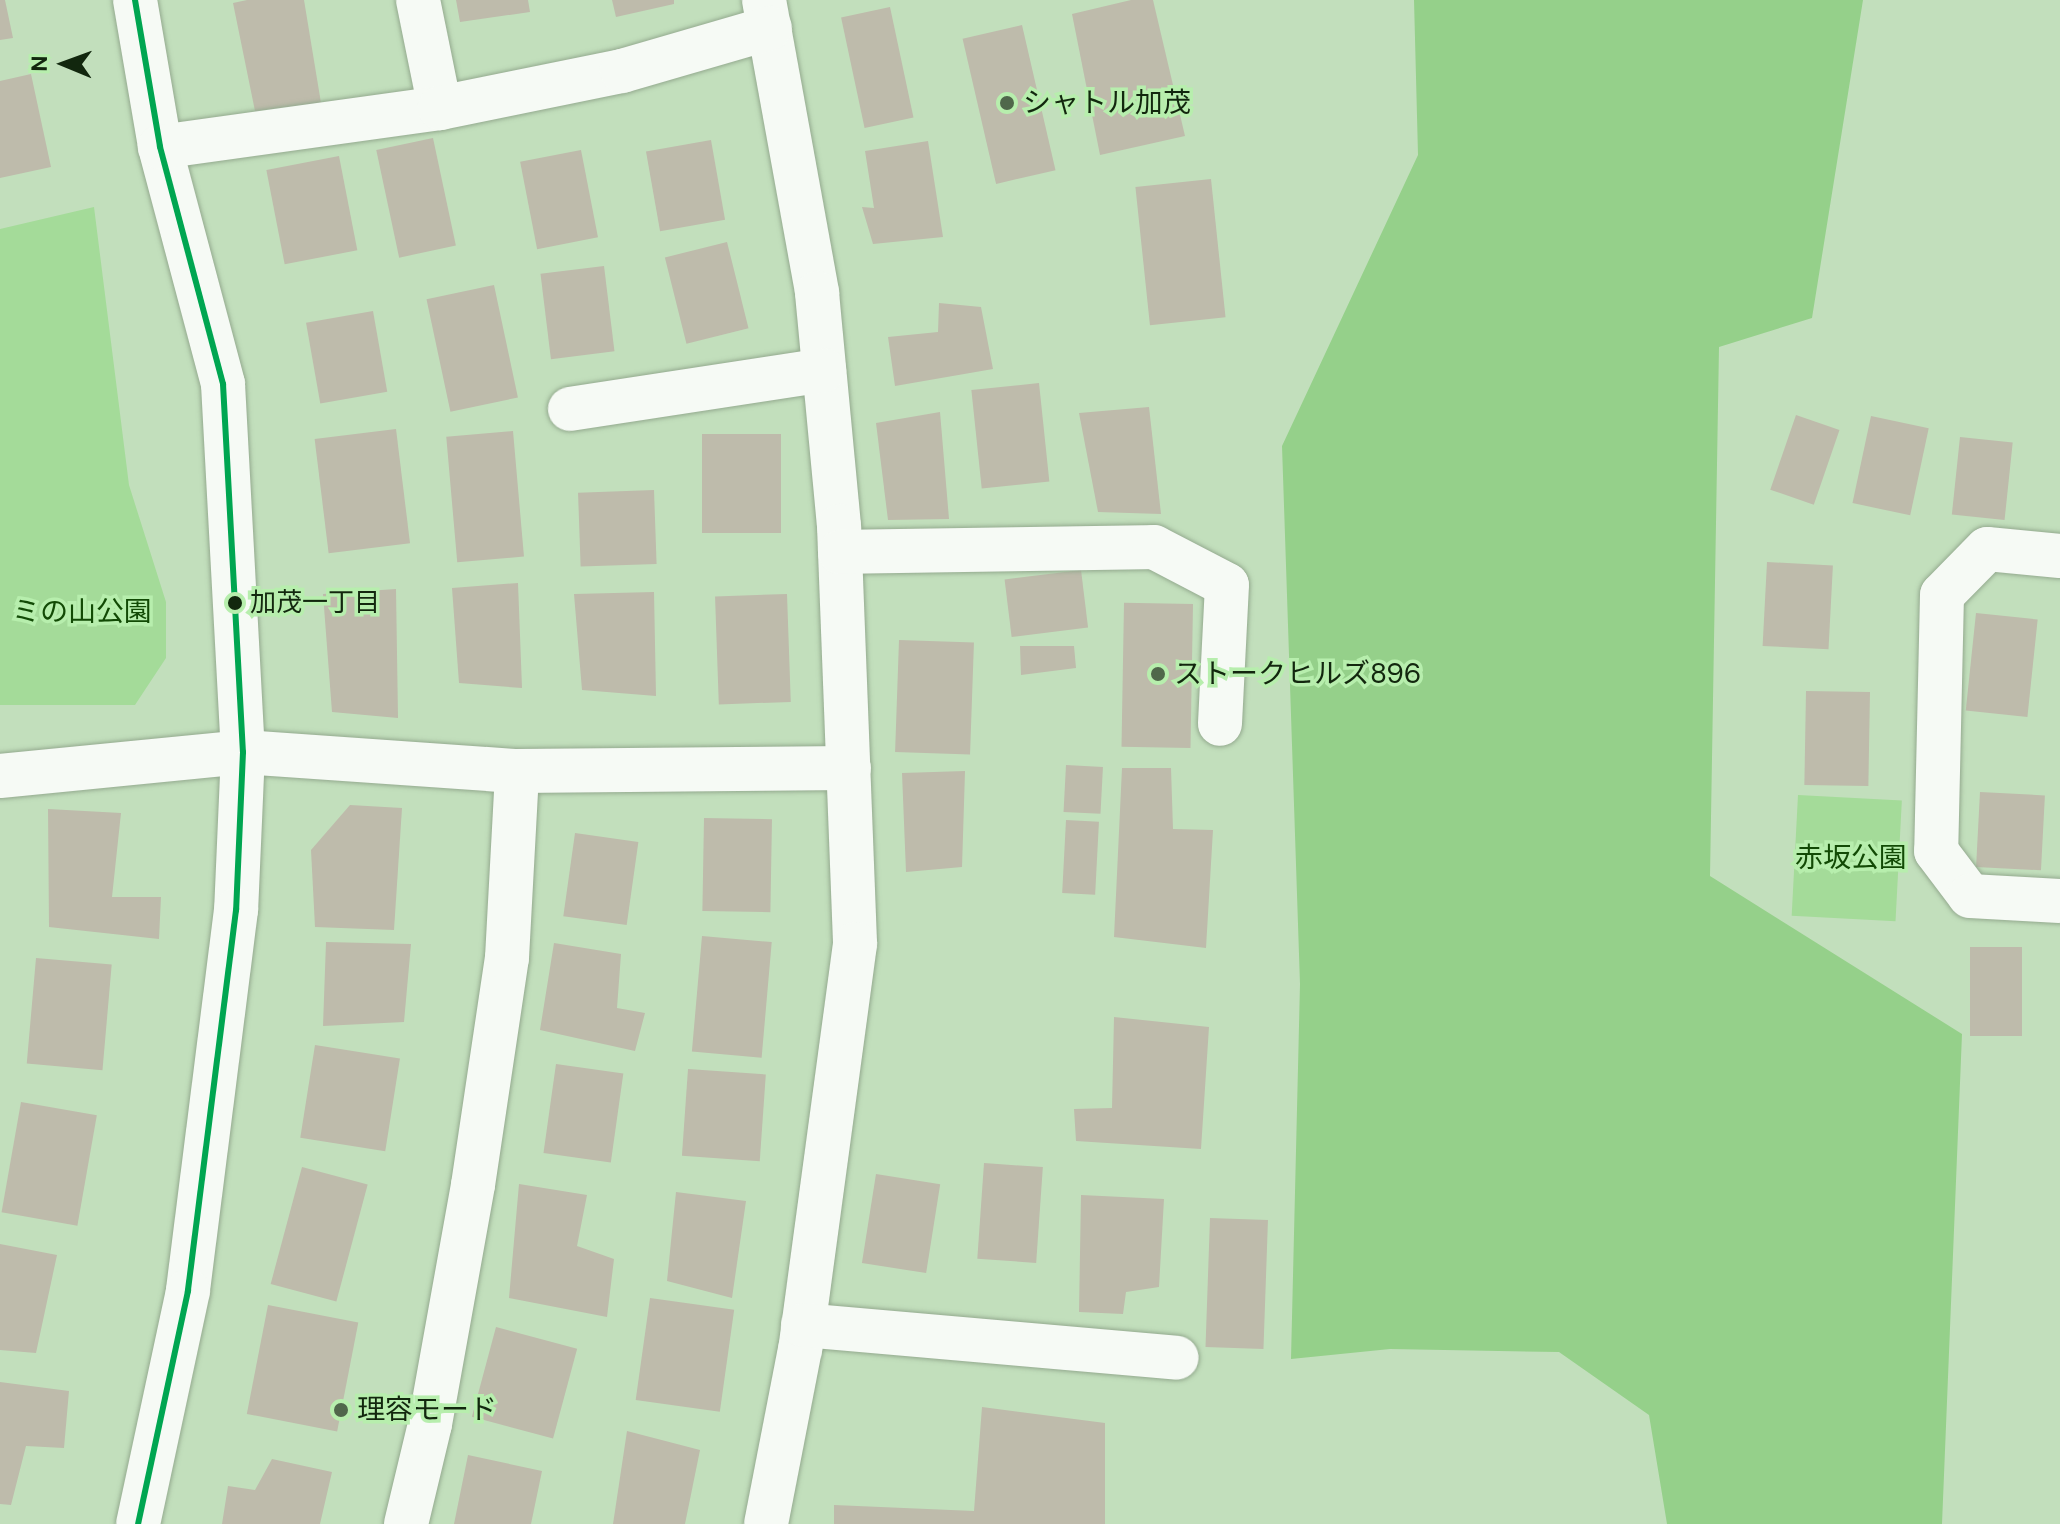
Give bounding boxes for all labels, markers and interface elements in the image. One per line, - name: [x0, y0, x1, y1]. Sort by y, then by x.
- north arrow: [24, 24, 104, 104]
- text: N: [25, 55, 54, 72]
- place label: シャトル加茂: [1023, 86, 1191, 120]
- marker: シャトル加茂: [998, 94, 1016, 112]
- place label: 加茂一丁目: [250, 587, 380, 619]
- park label: ミの山公園: [12, 595, 152, 629]
- marker: 加茂一丁目: [227, 595, 243, 611]
- place label: ストークヒルズ896: [1174, 657, 1421, 691]
- marker: ストークヒルズ896: [1149, 665, 1167, 683]
- park label: 赤坂公園: [1795, 841, 1907, 875]
- place label: 理容モード: [357, 1393, 497, 1427]
- marker: 理容モード: [332, 1401, 350, 1419]

